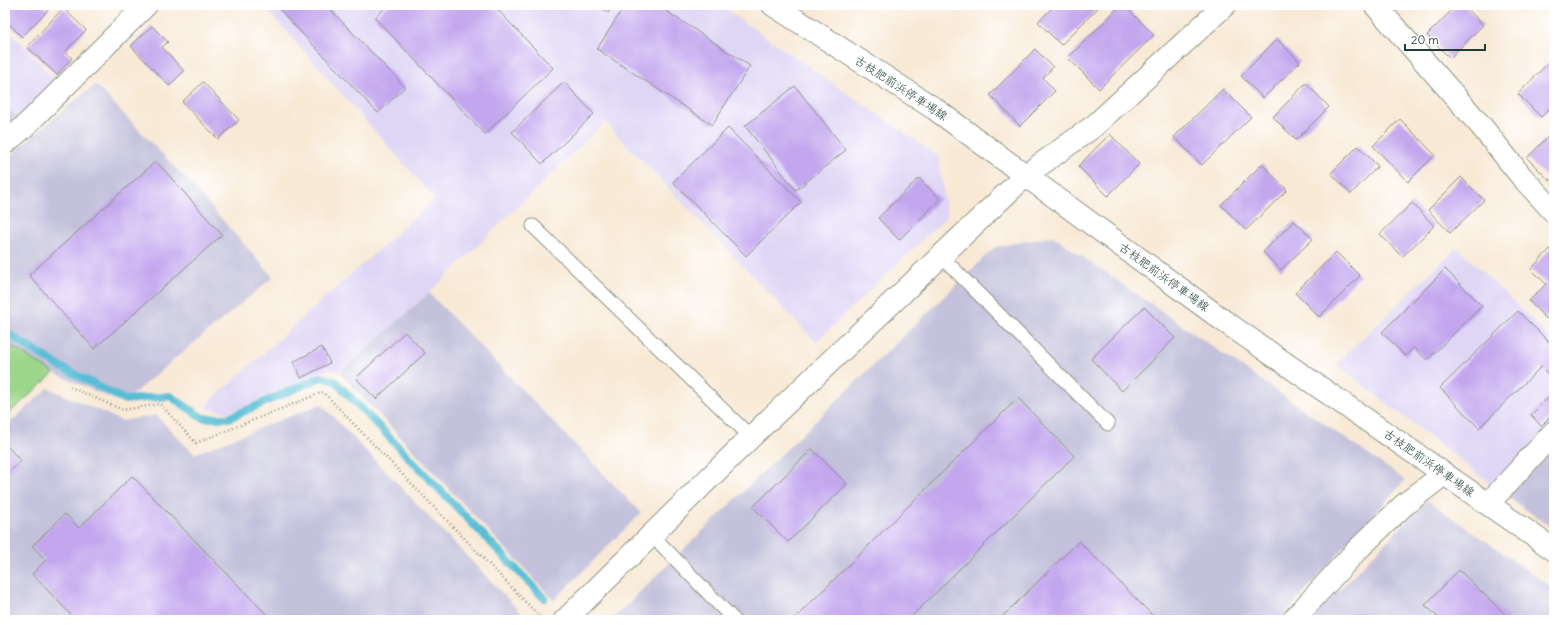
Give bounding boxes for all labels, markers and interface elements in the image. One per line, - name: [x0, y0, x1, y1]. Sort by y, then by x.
- scale bar: [1405, 26, 1485, 52]
- text: 20 m: [1411, 32, 1439, 47]
- street label: 古枝肥前浜停車場線: [852, 52, 951, 123]
- street label: 古枝肥前浜停車場線: [1116, 239, 1212, 314]
- street label: 古枝肥前浜停車場線: [1381, 425, 1478, 500]

